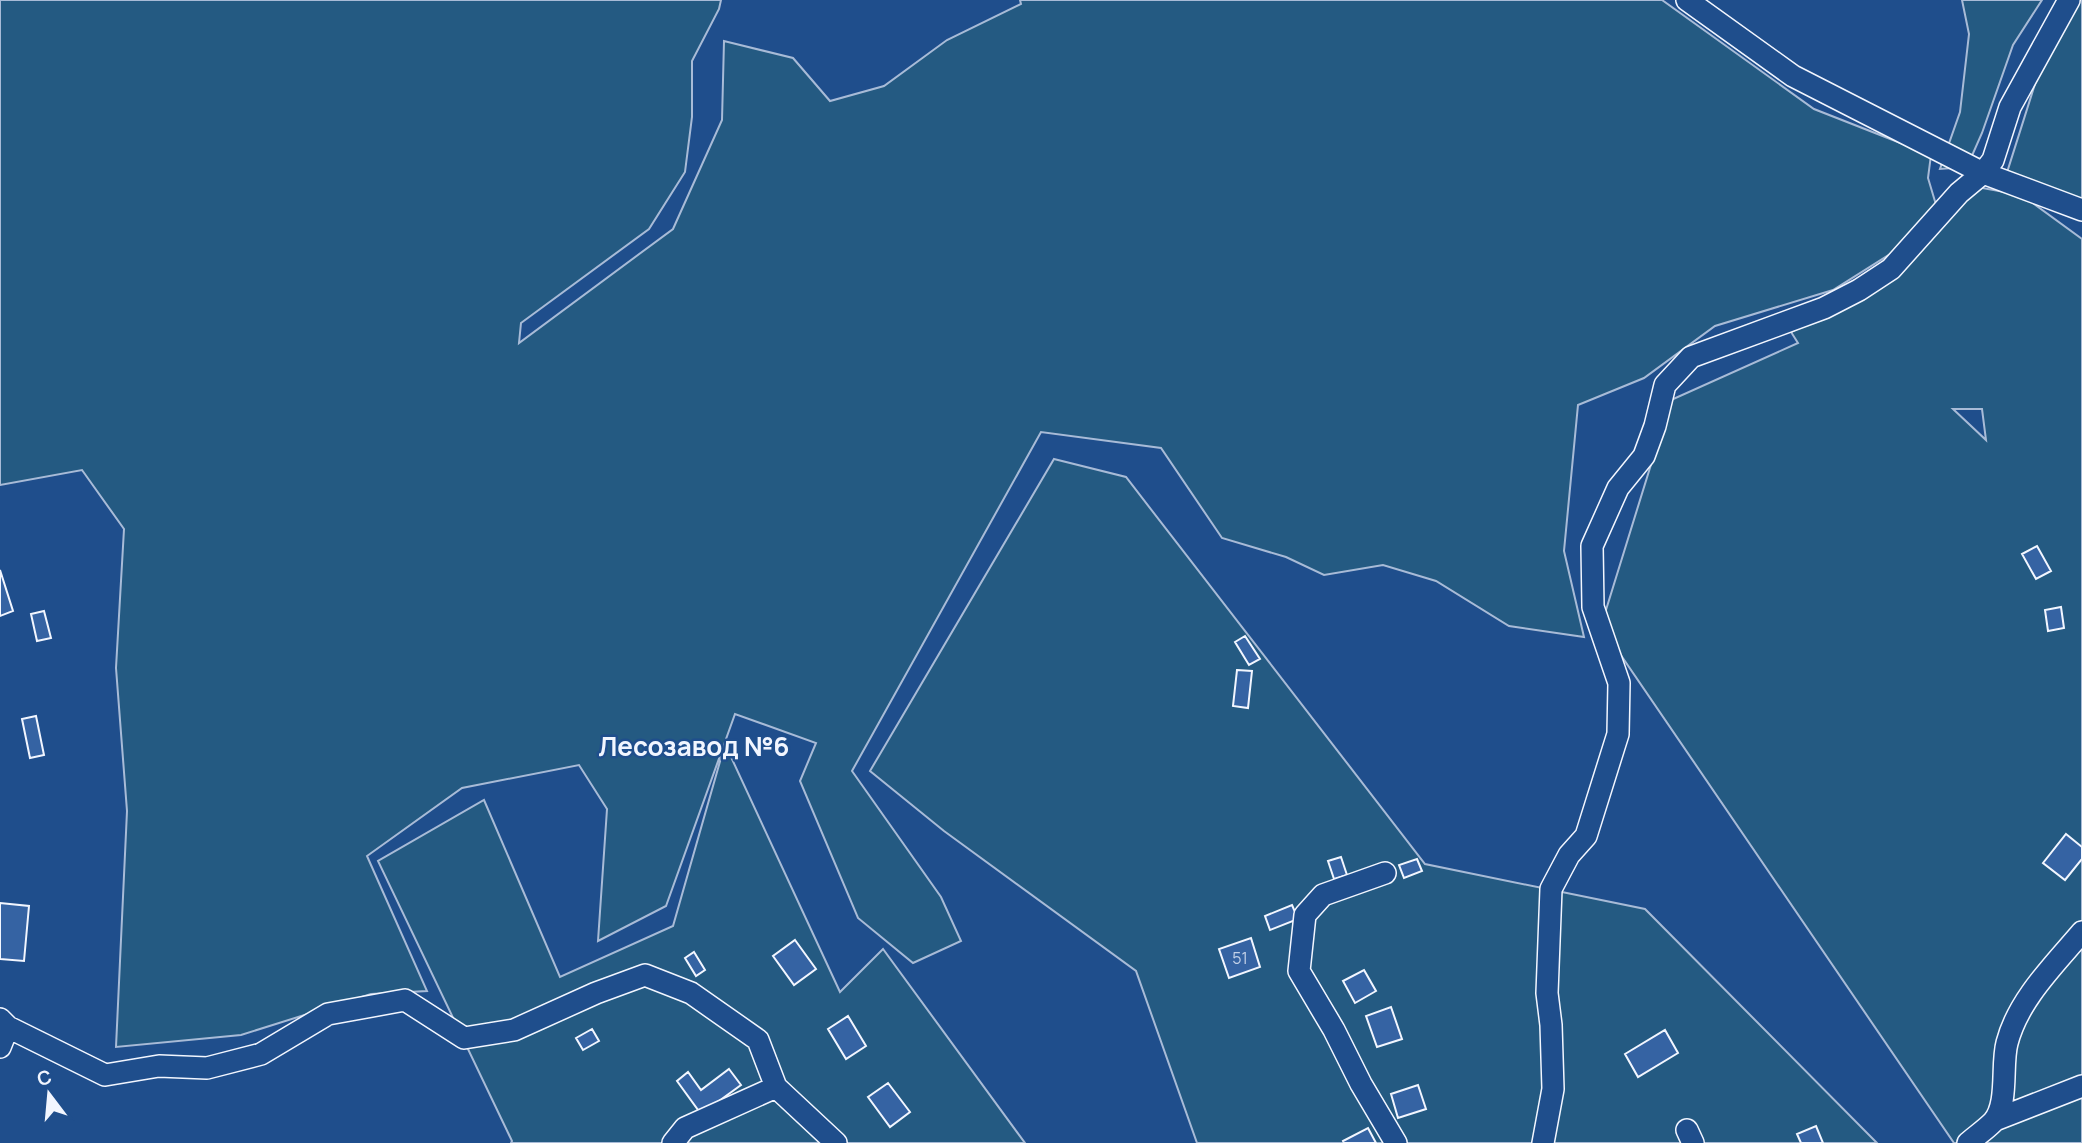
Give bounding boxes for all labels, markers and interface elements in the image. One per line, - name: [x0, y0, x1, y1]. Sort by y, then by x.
- district label: Лесозавод №6: [599, 728, 789, 764]
- house number: 51: [1232, 947, 1248, 969]
- north arrow: [14, 1059, 84, 1129]
- text: С: [34, 1063, 55, 1092]

